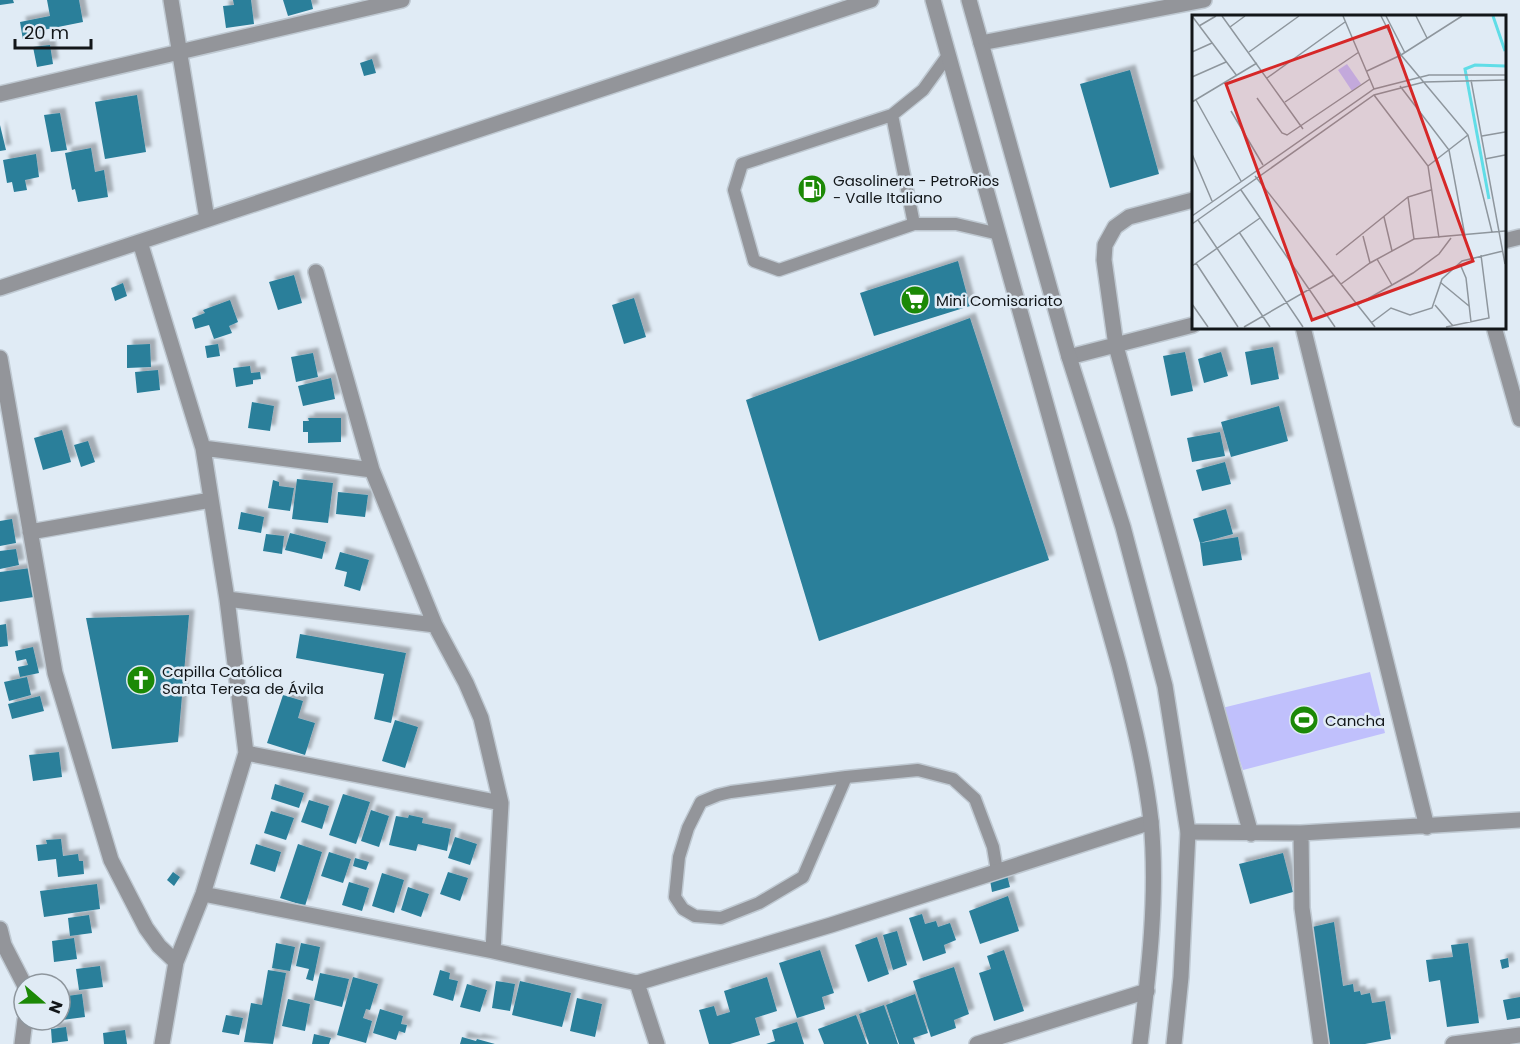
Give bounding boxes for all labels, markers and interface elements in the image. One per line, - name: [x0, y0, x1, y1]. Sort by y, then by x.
- scale bar: [15, 12, 92, 50]
- inset map: [1192, 15, 1505, 328]
- text: 20 m: [24, 20, 69, 45]
- place label: Gasolinera - PetroRios - Valle Italiano: [833, 170, 1000, 208]
- fuel station icon: Gasolinera - PetroRios - Valle Italiano: [796, 173, 828, 205]
- supermarket icon: Mini Comisariato: [899, 284, 931, 316]
- place label: Mini Comisariato: [936, 290, 1063, 311]
- place label: Capilla Católica Santa Teresa de Ávila: [162, 661, 324, 699]
- church icon: Capilla Católica Santa Teresa de Ávila: [125, 664, 157, 696]
- sports icon: Cancha: [1288, 704, 1320, 736]
- place label: Cancha: [1325, 710, 1385, 731]
- north arrow: [12, 972, 72, 1032]
- text: N: [43, 997, 68, 1017]

